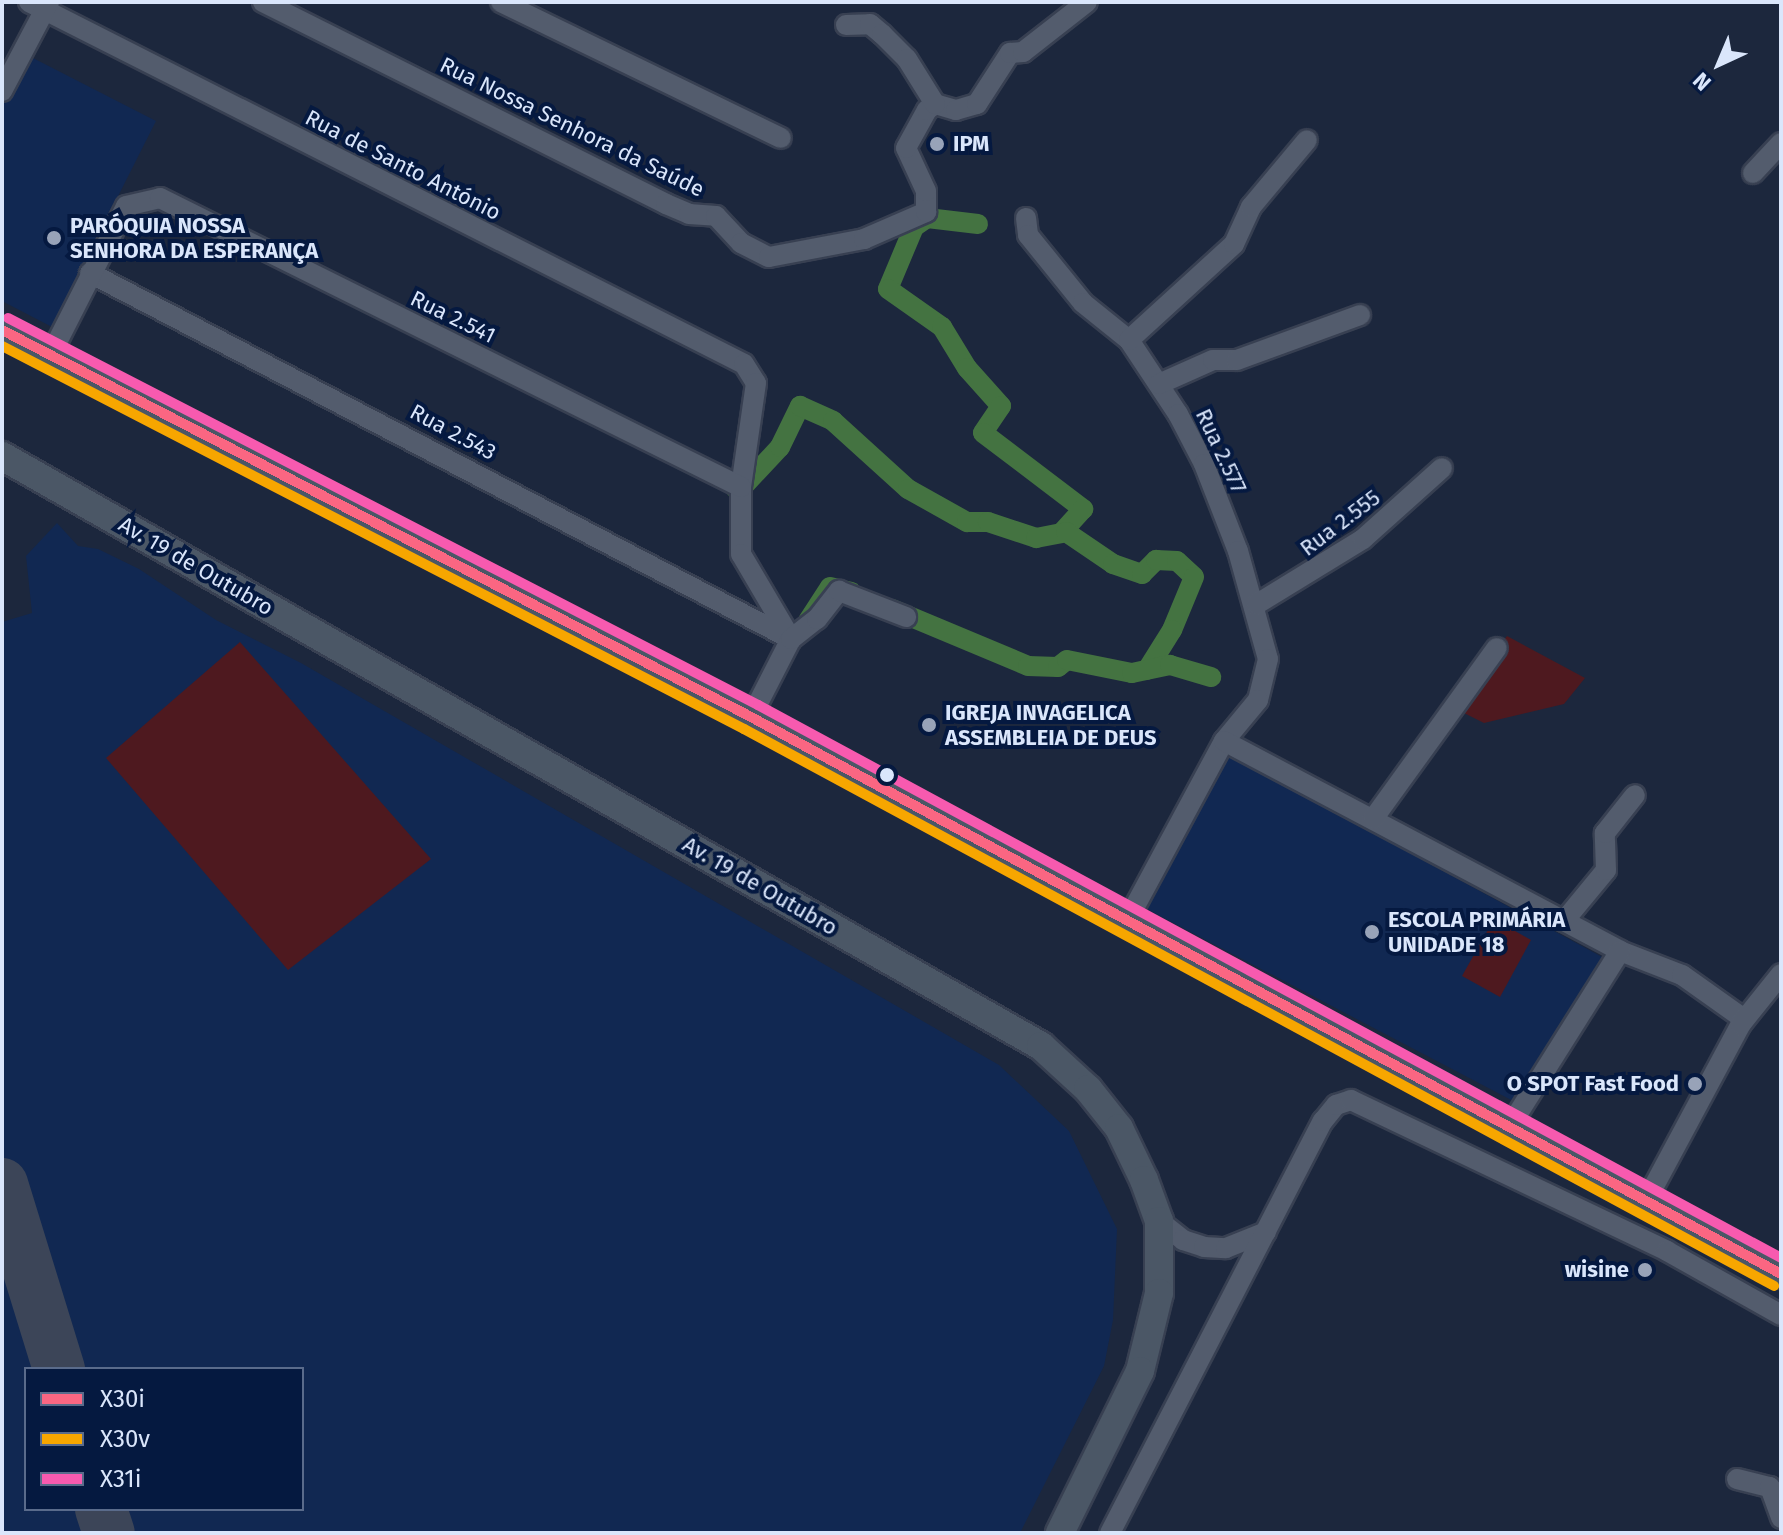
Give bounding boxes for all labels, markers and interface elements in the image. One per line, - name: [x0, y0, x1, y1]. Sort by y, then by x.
- north arrow: [1679, 24, 1759, 104]
- street label: Rua Nossa Senhora da Saúde: [436, 51, 708, 203]
- text: N: [1687, 67, 1717, 96]
- street label: Rua de Santo António: [301, 104, 505, 226]
- place label: IPM: [953, 131, 989, 157]
- marker: IPM: [928, 135, 946, 153]
- place label: PARÓQUIA NOSSA SENHORA DA ESPERANÇA: [70, 212, 318, 264]
- marker: PARÓQUIA NOSSA SENHORA DA ESPERANÇA: [45, 229, 63, 247]
- street label: Rua 2.541: [406, 285, 500, 349]
- street label: Rua 2.543: [405, 398, 501, 466]
- street label: Rua 2.577: [1190, 404, 1252, 498]
- street label: Rua 2.555: [1295, 484, 1385, 562]
- street label: Av. 19 de Outubro: [114, 511, 278, 621]
- place label: IGREJA INVAGELICA ASSEMBLEIA DE DEUS: [945, 699, 1157, 750]
- marker: IGREJA INVAGELICA ASSEMBLEIA DE DEUS: [920, 716, 938, 734]
- unlabelled marker: [879, 767, 895, 783]
- street label: Av. 19 de Outubro: [678, 831, 842, 941]
- place label: ESCOLA PRIMÁRIA UNIDADE 18: [1388, 906, 1565, 958]
- marker: ESCOLA PRIMÁRIA UNIDADE 18: [1363, 923, 1381, 941]
- place label: O SPOT Fast Food: [1507, 1071, 1679, 1097]
- marker: O SPOT Fast Food: [1686, 1075, 1704, 1093]
- place label: wisine: [1565, 1257, 1629, 1283]
- marker: wisine: [1636, 1261, 1654, 1279]
- legend: [24, 1367, 304, 1511]
- text: X30i: [100, 1385, 145, 1413]
- text: X30v: [100, 1425, 150, 1453]
- text: X31i: [100, 1465, 142, 1493]

